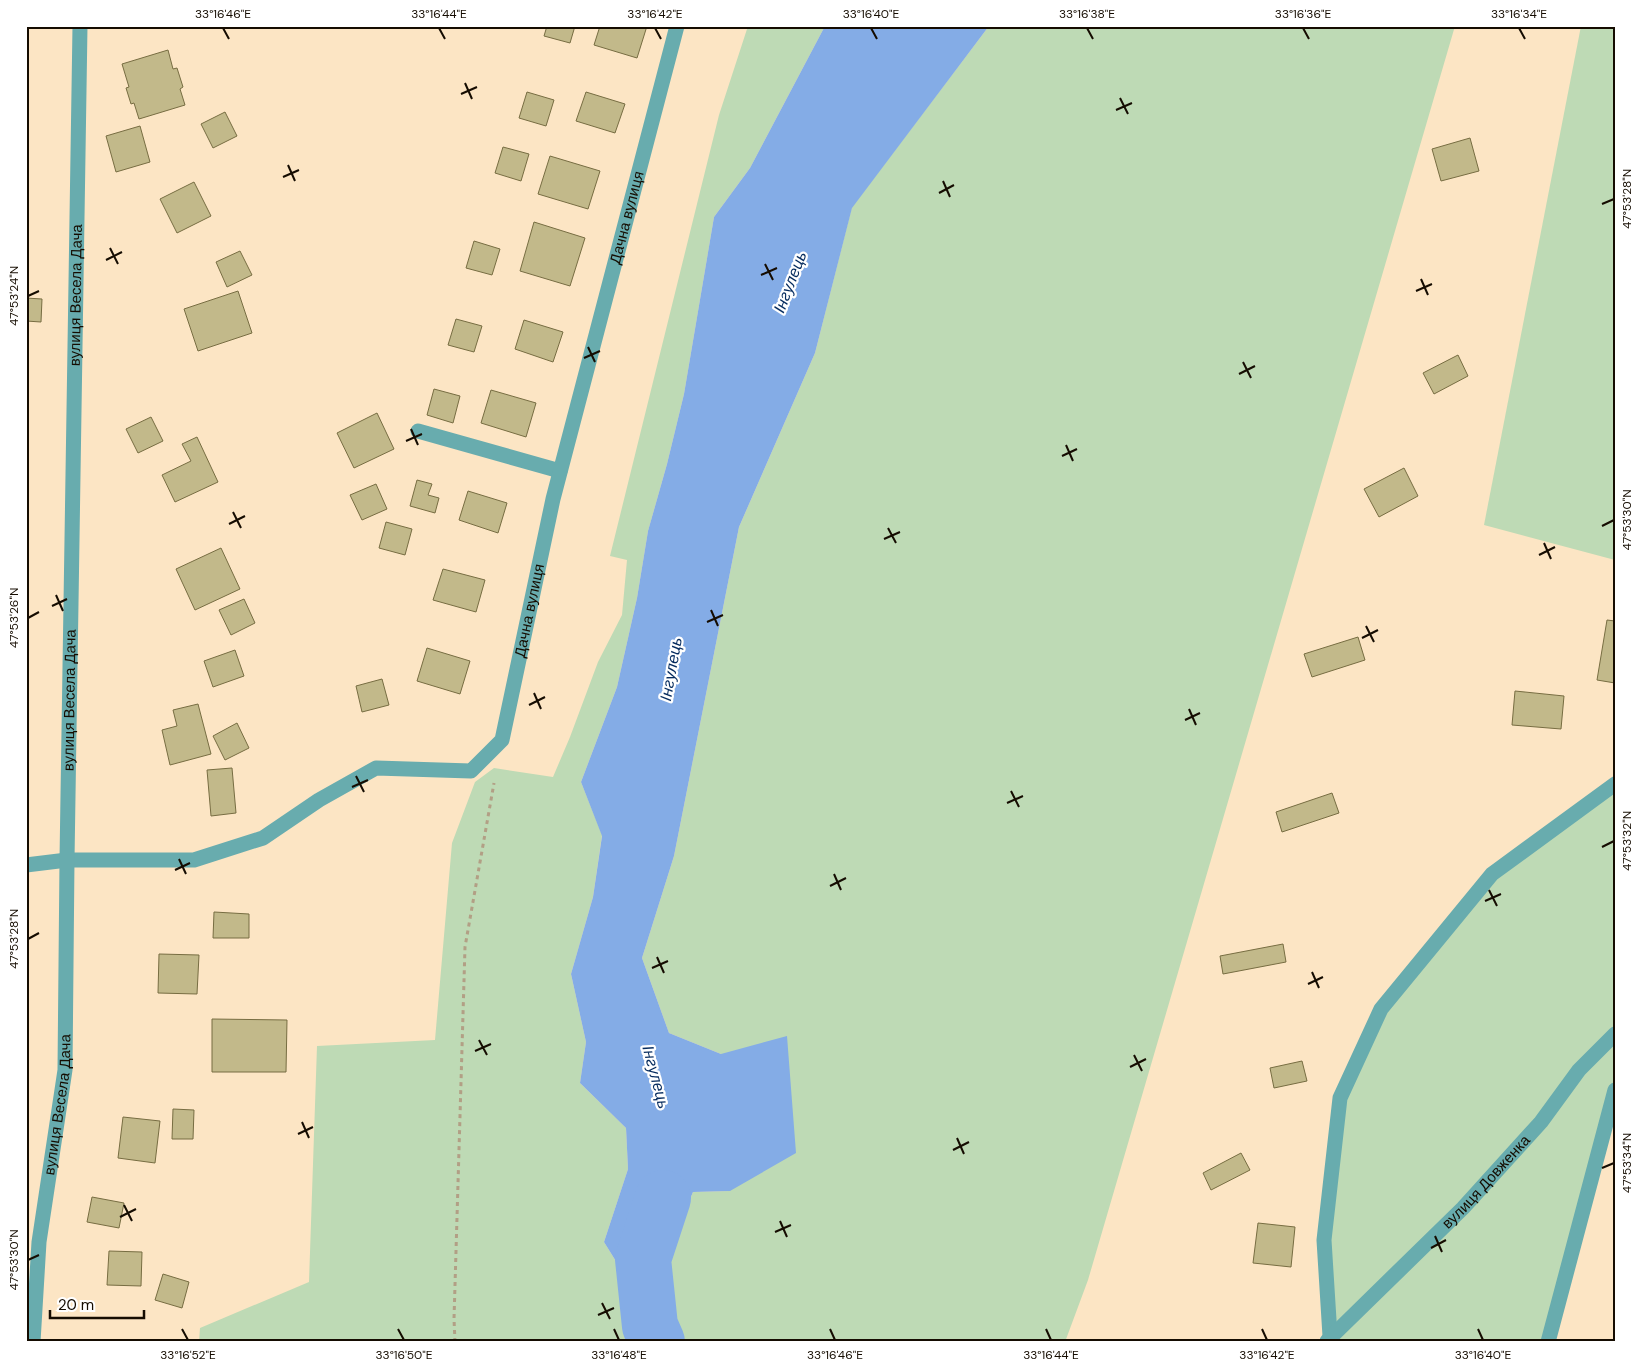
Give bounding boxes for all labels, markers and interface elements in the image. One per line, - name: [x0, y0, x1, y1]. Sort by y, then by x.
- text: 33°16'46"E: [195, 6, 251, 22]
- text: 33°16'44"E: [411, 6, 467, 22]
- text: 33°16'42"E: [627, 6, 683, 22]
- text: 33°16'40"E: [843, 6, 900, 22]
- text: 33°16'38"E: [1059, 6, 1115, 22]
- text: 33°16'36"E: [1275, 6, 1331, 22]
- text: 33°16'34"E: [1491, 6, 1547, 22]
- street label: Дачна вулиця: [605, 169, 649, 266]
- text: 47°53'28"N: [1619, 169, 1635, 229]
- street label: вулиця Весела Дача: [65, 223, 87, 366]
- water label: Інгулець: [769, 248, 811, 316]
- text: 47°53'24"N: [6, 266, 22, 326]
- text: 47°53'30"N: [1619, 489, 1635, 551]
- street label: Дачна вулиця: [510, 562, 549, 659]
- text: 47°53'26"N: [6, 588, 22, 648]
- street label: вулиця Весела Дача: [58, 628, 81, 771]
- water label: Інгулець: [655, 635, 687, 703]
- text: 47°53'32"N: [1619, 811, 1635, 871]
- text: 47°53'28"N: [6, 909, 22, 969]
- street label: вулиця Весела Дача: [39, 1033, 75, 1176]
- water label: Інгулець: [638, 1043, 674, 1111]
- street label: вулиця Довженка: [1438, 1130, 1535, 1233]
- text: 47°53'34"N: [1619, 1133, 1635, 1193]
- text: 47°53'30"N: [6, 1229, 22, 1291]
- scale bar: [50, 1288, 144, 1320]
- text: 20 m: [58, 1295, 94, 1315]
- text: 33°16'52"E: [160, 1347, 216, 1363]
- text: 33°16'50"E: [376, 1347, 433, 1363]
- text: 33°16'48"E: [591, 1347, 647, 1363]
- text: 33°16'46"E: [807, 1347, 863, 1363]
- text: 33°16'44"E: [1023, 1347, 1079, 1363]
- text: 33°16'42"E: [1239, 1347, 1295, 1363]
- text: 33°16'40"E: [1455, 1347, 1512, 1363]

